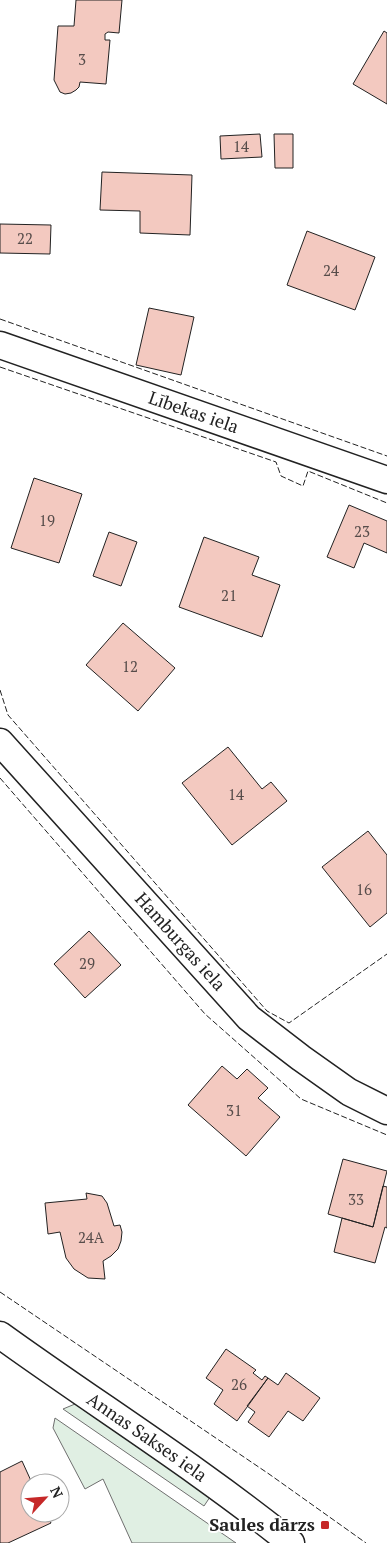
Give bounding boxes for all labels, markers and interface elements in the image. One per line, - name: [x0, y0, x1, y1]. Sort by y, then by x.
- house number: 3: [78, 49, 86, 69]
- house number: 14: [233, 136, 249, 156]
- house number: 22: [17, 228, 33, 248]
- house number: 24: [323, 260, 339, 280]
- street label: Lībekas iela: [146, 385, 242, 438]
- house number: 19: [39, 510, 55, 530]
- house number: 23: [354, 521, 370, 541]
- house number: 21: [221, 585, 237, 605]
- house number: 12: [122, 656, 138, 676]
- house number: 14: [228, 784, 244, 804]
- house number: 16: [356, 879, 372, 899]
- street label: Hamburgas iela: [130, 887, 232, 995]
- house number: 29: [79, 953, 95, 973]
- house number: 31: [226, 1100, 242, 1120]
- house number: 33: [348, 1189, 364, 1209]
- house number: 24A: [78, 1227, 105, 1247]
- house number: 26: [231, 1374, 247, 1394]
- street label: Annas Sakses iela: [83, 1386, 212, 1487]
- north arrow: [20, 1473, 70, 1523]
- text: N: [46, 1483, 68, 1501]
- place label: Saules dārzs: [209, 1512, 315, 1536]
- marker: Saules dārzs: [319, 1519, 331, 1531]

